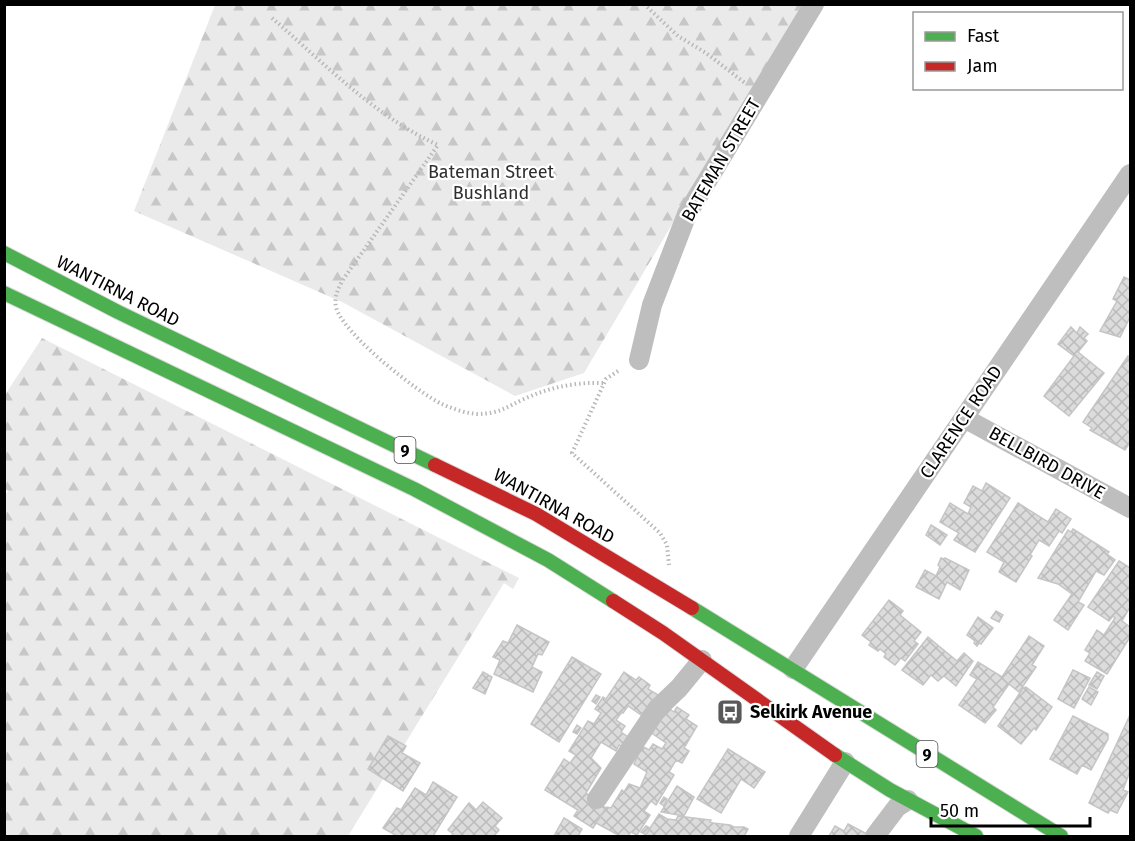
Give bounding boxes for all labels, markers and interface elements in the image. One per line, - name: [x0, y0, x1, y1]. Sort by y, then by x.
- legend: [913, 12, 1123, 90]
- text: Fast: [967, 25, 1000, 47]
- text: Jam: [967, 55, 998, 77]
- street label: BATEMAN STREET: [677, 94, 766, 226]
- park label: Bateman Street Bushland: [428, 161, 555, 204]
- street label: WANTIRNA ROAD: [53, 250, 183, 332]
- street label: CLARENCE ROAD: [915, 361, 1007, 483]
- street label: BELLBIRD DRIVE: [985, 422, 1109, 504]
- road number: 9: [394, 437, 416, 463]
- street label: WANTIRNA ROAD: [490, 464, 618, 548]
- bus stop icon: Selkirk Avenue: [715, 697, 745, 727]
- place label: Selkirk Avenue: [750, 701, 872, 723]
- road number: 9: [916, 741, 938, 767]
- scale bar: [931, 790, 1090, 828]
- text: 50 m: [940, 800, 979, 822]

